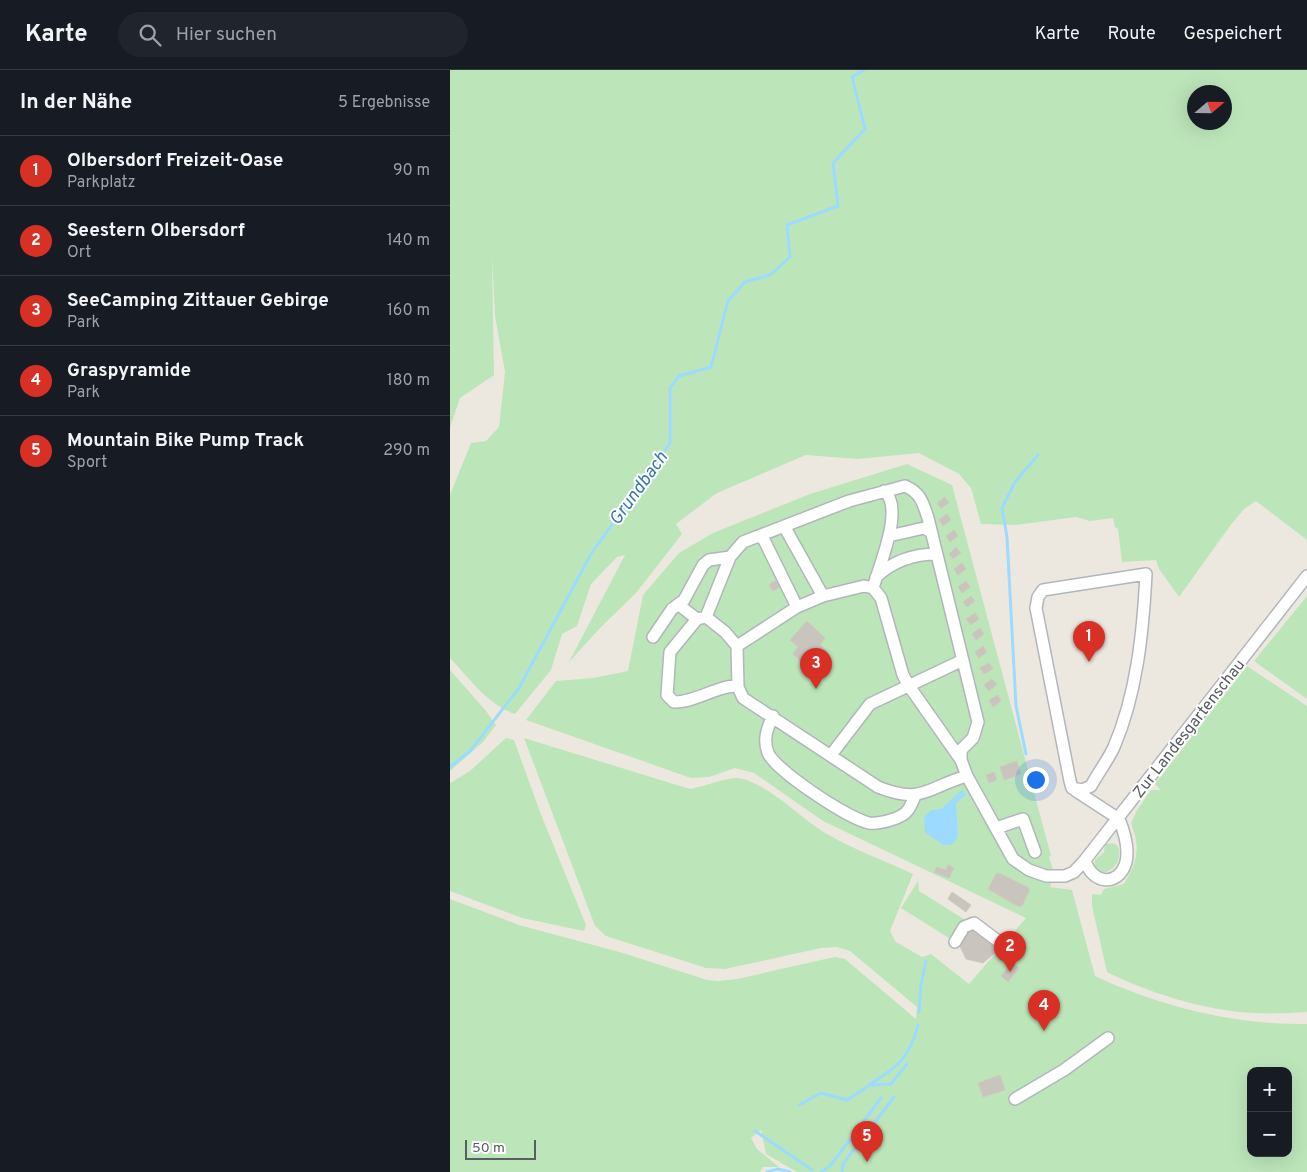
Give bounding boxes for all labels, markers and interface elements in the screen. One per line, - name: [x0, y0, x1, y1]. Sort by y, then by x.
- search box: [118, 12, 468, 57]
- text: Karte: [25, 20, 88, 50]
- icon: search: [136, 21, 164, 49]
- text: Hier suchen: [176, 23, 277, 47]
- text: Karte: [1035, 23, 1080, 46]
- text: Route: [1108, 23, 1156, 46]
- text: Gespeichert: [1184, 23, 1282, 46]
- north arrow: [1187, 85, 1232, 130]
- text: In der Nähe: [20, 89, 132, 116]
- text: 5 Ergebnisse: [338, 93, 430, 113]
- text: Olbersdorf Freizeit-Oase: [67, 149, 283, 173]
- text: 1: [33, 161, 39, 181]
- text: 90 m: [393, 161, 430, 181]
- text: Parkplatz: [67, 173, 136, 193]
- text: Seestern Olbersdorf: [67, 219, 245, 243]
- text: 2: [31, 231, 41, 251]
- text: 140 m: [387, 231, 430, 251]
- text: Ort: [67, 243, 91, 263]
- text: SeeCamping Zittauer Gebirge: [67, 289, 329, 313]
- text: 3: [31, 301, 41, 321]
- text: 160 m: [387, 301, 430, 321]
- text: Park: [67, 313, 100, 333]
- text: Graspyramide: [67, 359, 191, 383]
- text: 4: [31, 371, 41, 391]
- text: 180 m: [387, 371, 430, 391]
- text: Park: [67, 383, 100, 403]
- text: Mountain Bike Pump Track: [67, 429, 304, 453]
- text: 5: [31, 441, 41, 461]
- text: 290 m: [383, 441, 430, 461]
- water label: Grundbach: [605, 447, 674, 530]
- text: Sport: [67, 453, 107, 473]
- pin: 1: [1073, 621, 1105, 662]
- pin: 3: [800, 648, 832, 689]
- street label: Zur Landesgartenschau: [1129, 656, 1250, 803]
- your location: [1023, 767, 1049, 793]
- pin: 2: [994, 931, 1026, 972]
- pin: 4: [1028, 990, 1060, 1031]
- map controls: [1247, 1067, 1292, 1157]
- button: +: [1247, 1067, 1292, 1112]
- button: −: [1247, 1112, 1292, 1157]
- pin: 5: [851, 1121, 883, 1162]
- scale bar: [465, 1137, 536, 1160]
- text: 50 m: [472, 1140, 505, 1157]

